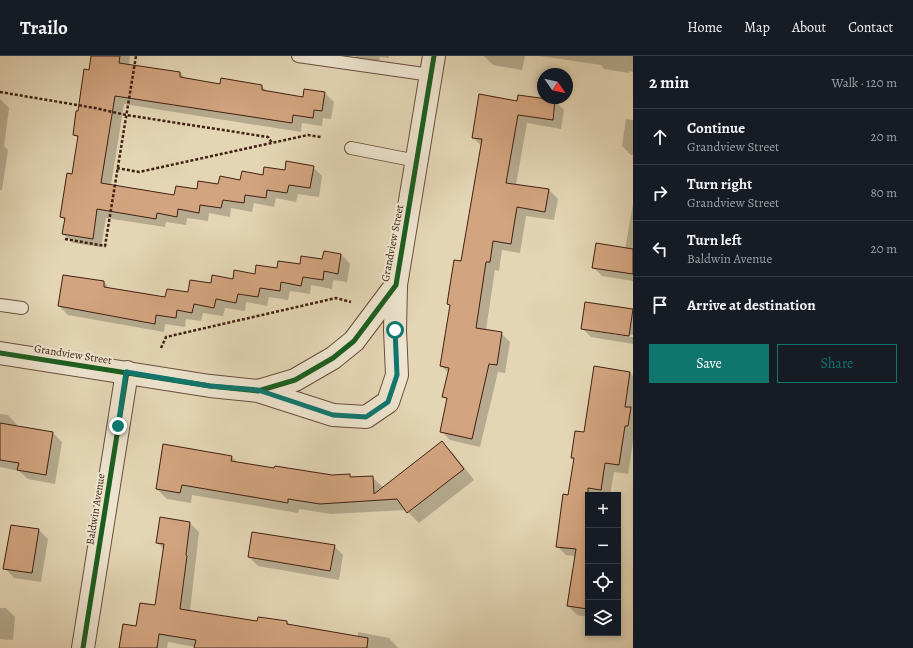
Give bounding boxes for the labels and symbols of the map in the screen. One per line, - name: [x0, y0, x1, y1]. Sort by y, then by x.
- north arrow: [537, 68, 573, 104]
- street label: Grandview Street: [378, 203, 407, 283]
- route start: [386, 321, 404, 339]
- street label: Grandview Street: [33, 341, 113, 368]
- route end: [109, 417, 127, 435]
- street label: Baldwin Avenue: [82, 472, 109, 546]

